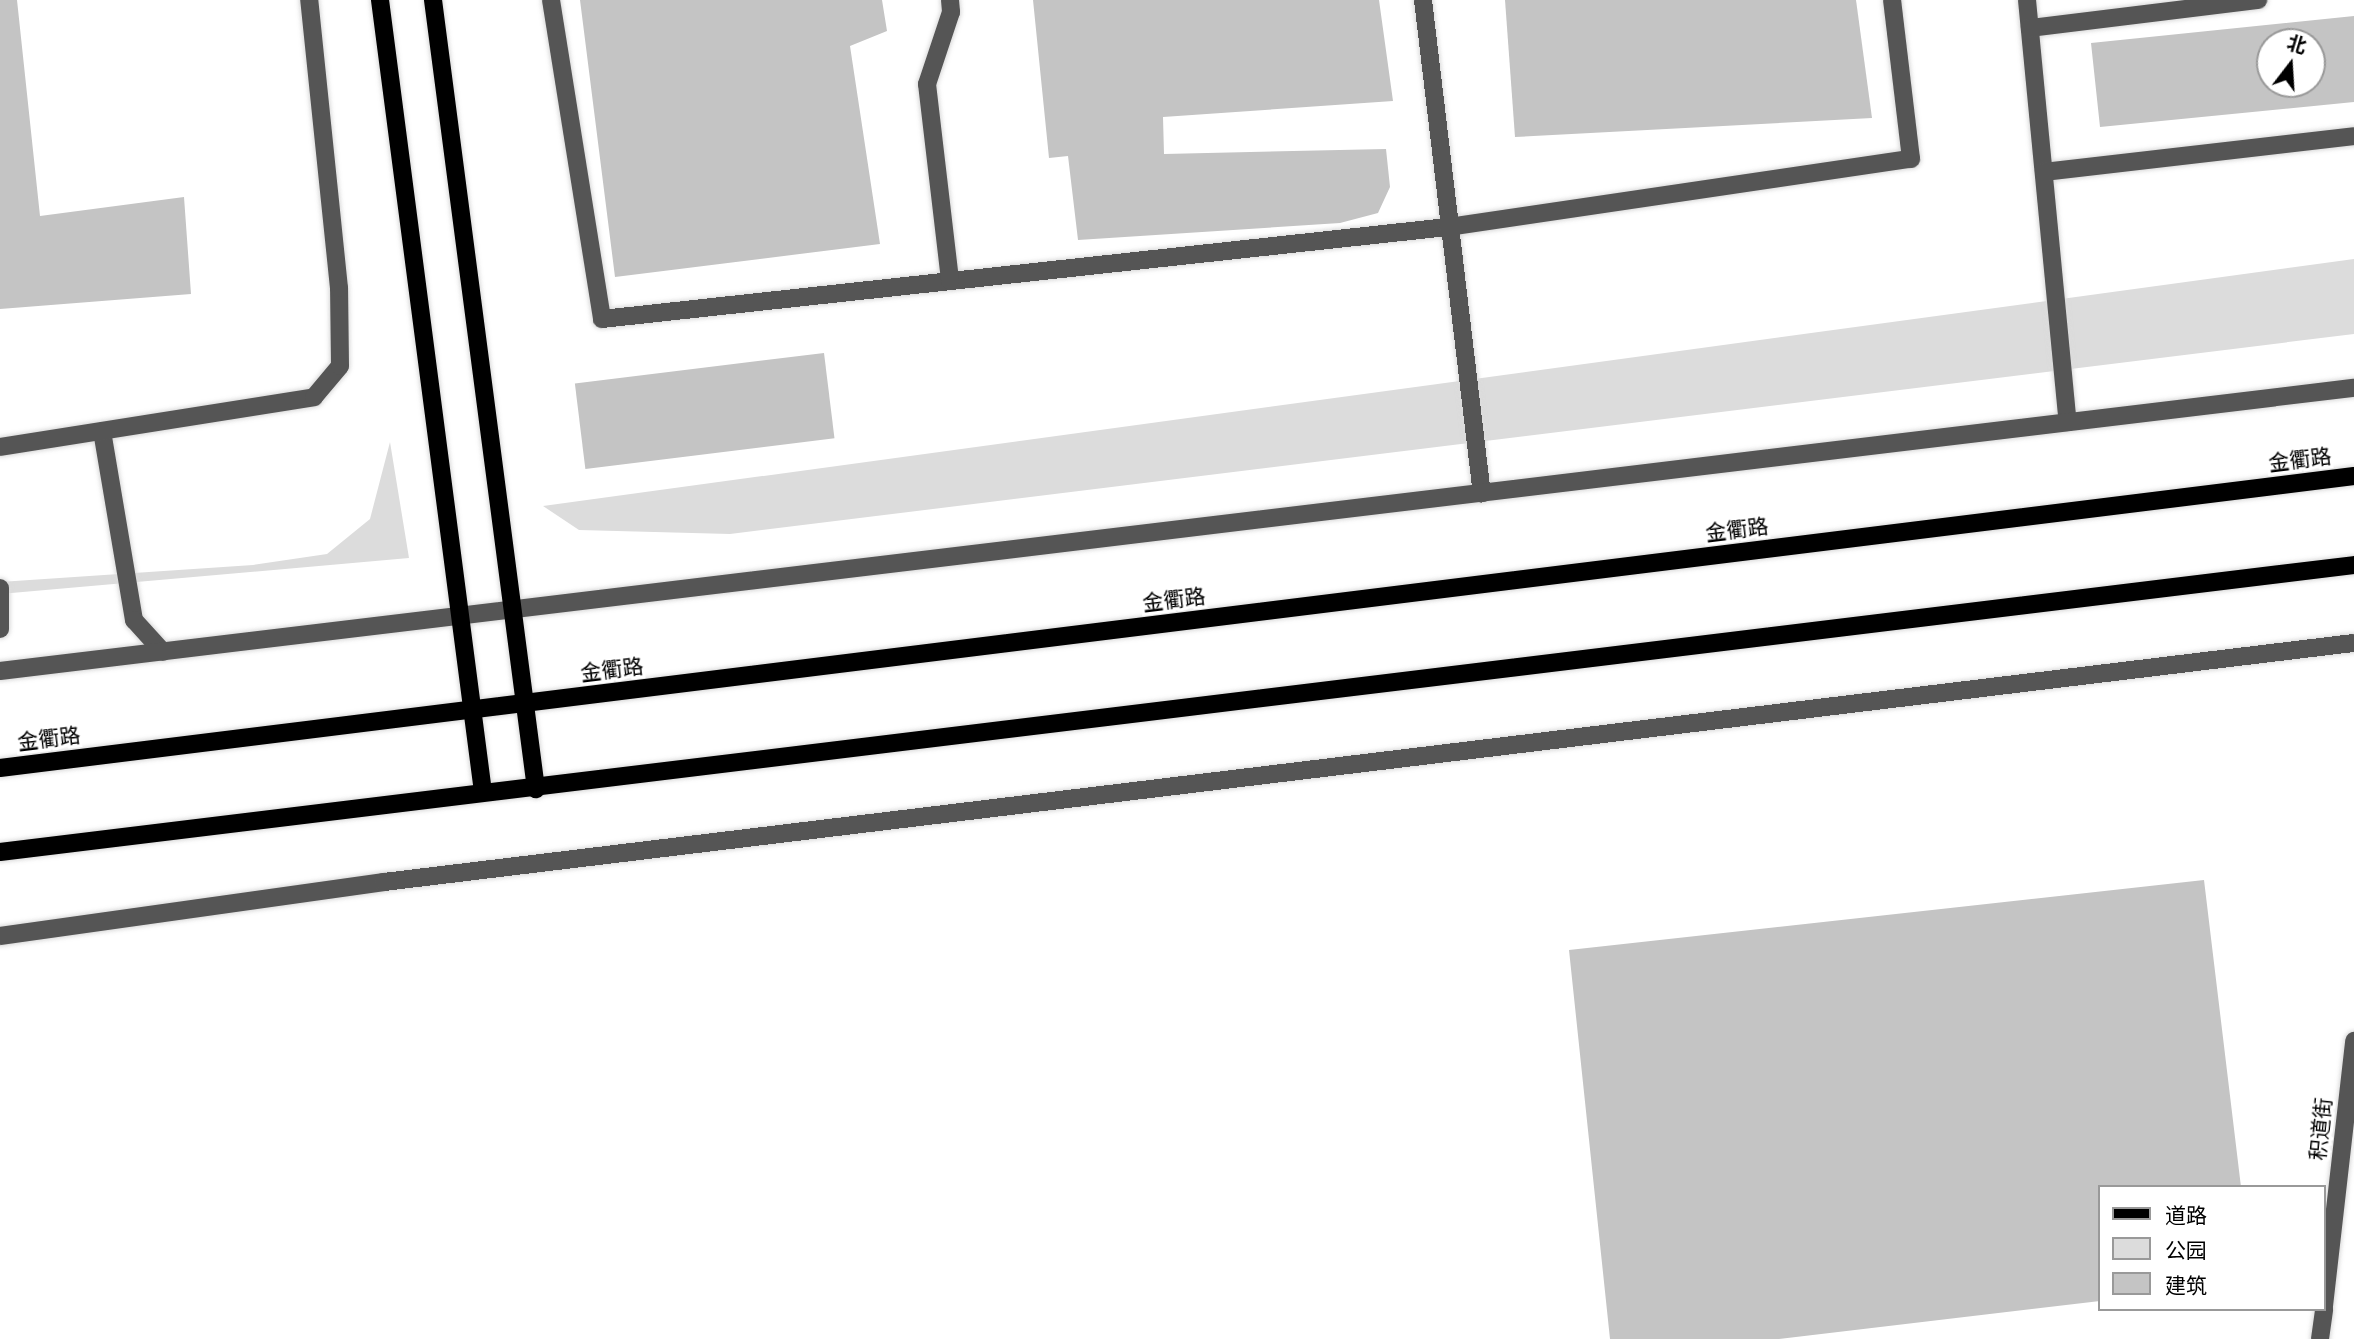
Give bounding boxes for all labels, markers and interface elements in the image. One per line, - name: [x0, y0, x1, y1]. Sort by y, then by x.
- north arrow: [2256, 28, 2326, 98]
- text: 北: [2284, 30, 2309, 59]
- street label: 金衢路: [2267, 444, 2333, 476]
- street label: 金衢路: [1704, 514, 1770, 546]
- street label: 金衢路: [1141, 584, 1207, 616]
- street label: 金衢路: [579, 654, 645, 686]
- street label: 金衢路: [16, 723, 82, 755]
- street label: 积道街: [2305, 1096, 2337, 1162]
- legend: [2098, 1185, 2326, 1311]
- text: 道路: [2165, 1202, 2207, 1229]
- text: 公园: [2165, 1237, 2207, 1264]
- text: 建筑: [2165, 1272, 2207, 1299]

